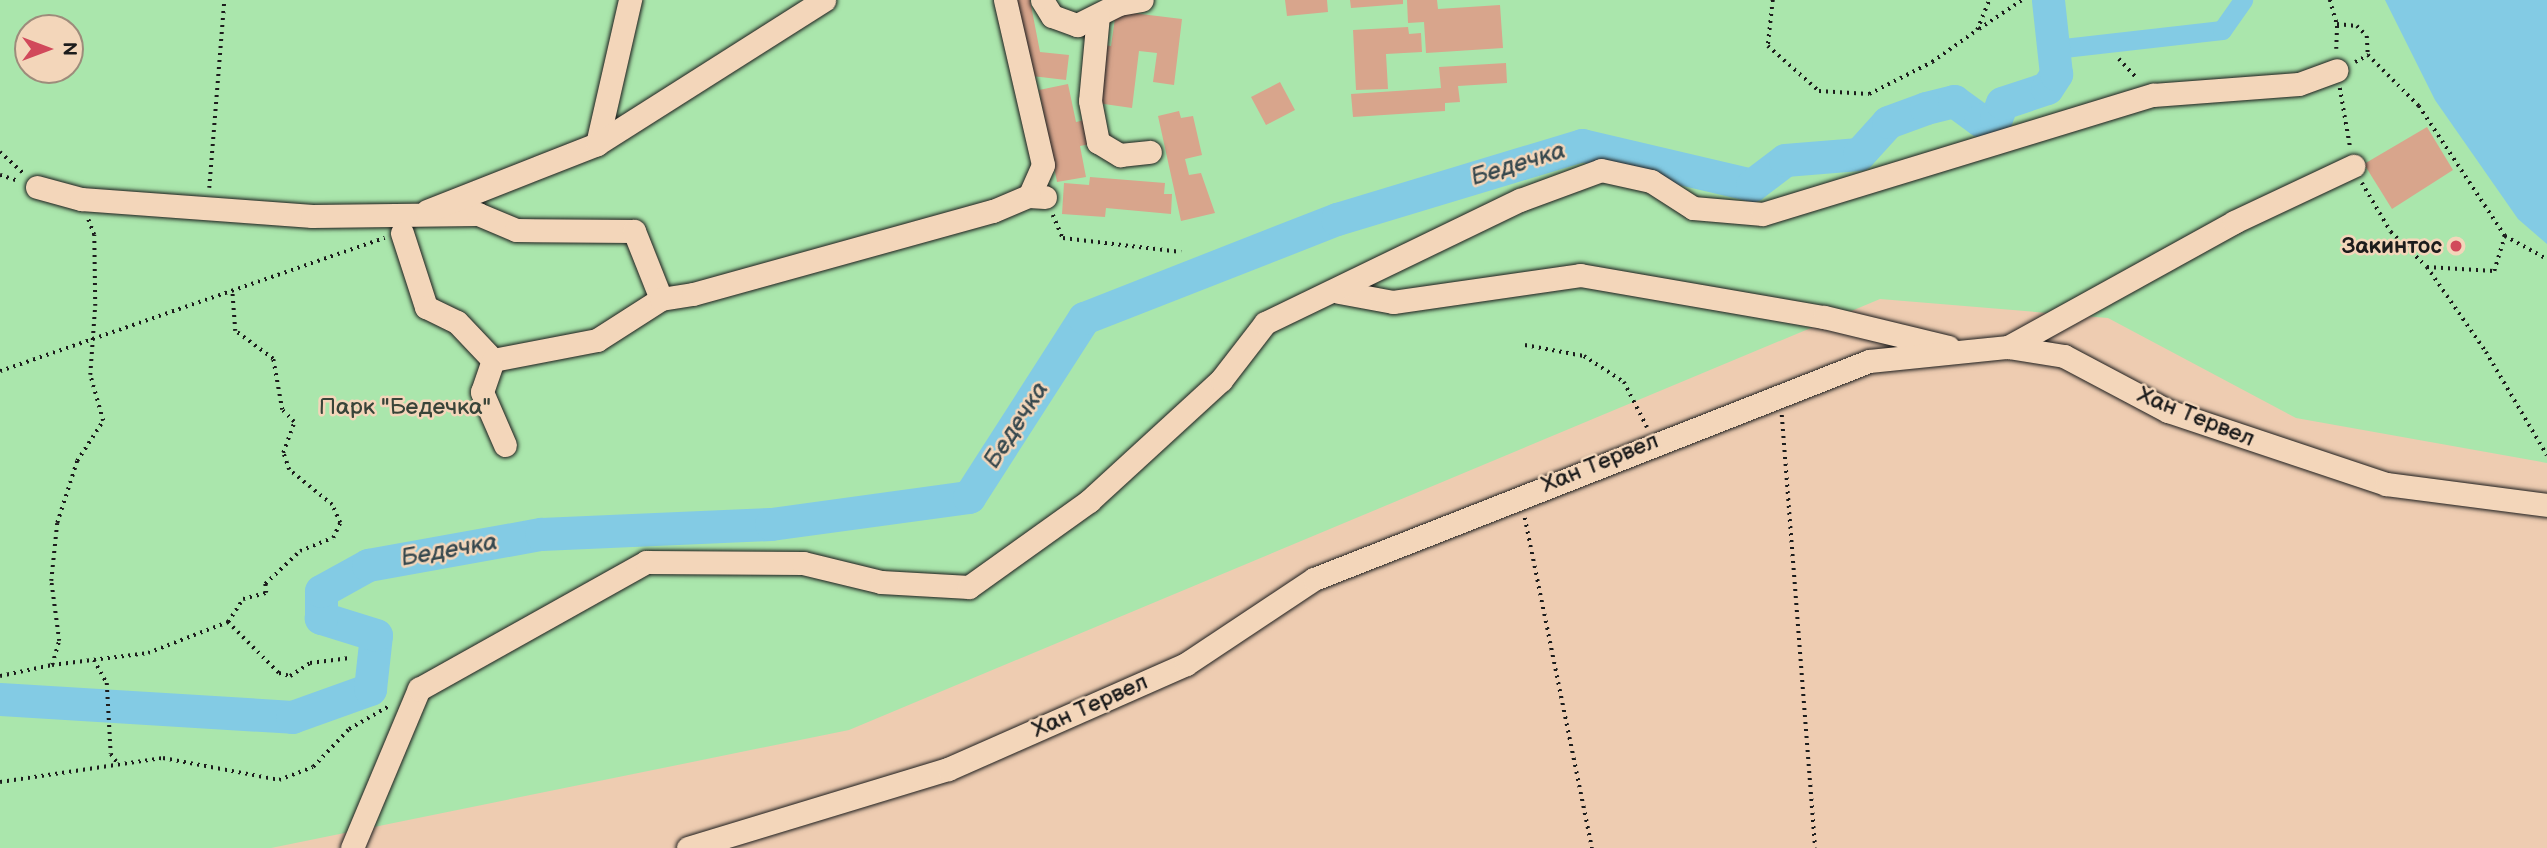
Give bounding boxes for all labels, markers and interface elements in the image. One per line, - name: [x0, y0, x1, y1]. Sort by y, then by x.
- north arrow: [14, 14, 84, 84]
- text: N: [57, 42, 80, 56]
- water label: Бедечка: [1467, 136, 1569, 192]
- place label: Закинтос: [2341, 232, 2442, 260]
- marker: Закинтос: [2448, 238, 2464, 254]
- water label: Бедечка: [977, 376, 1055, 474]
- street label: Хан Тервел: [2133, 381, 2259, 453]
- park label: Парк "Бедечка": [319, 393, 491, 421]
- street label: Хан Тервел: [1537, 427, 1663, 499]
- water label: Бедечка: [399, 527, 499, 573]
- street label: Хан Тервел: [1028, 668, 1152, 744]

